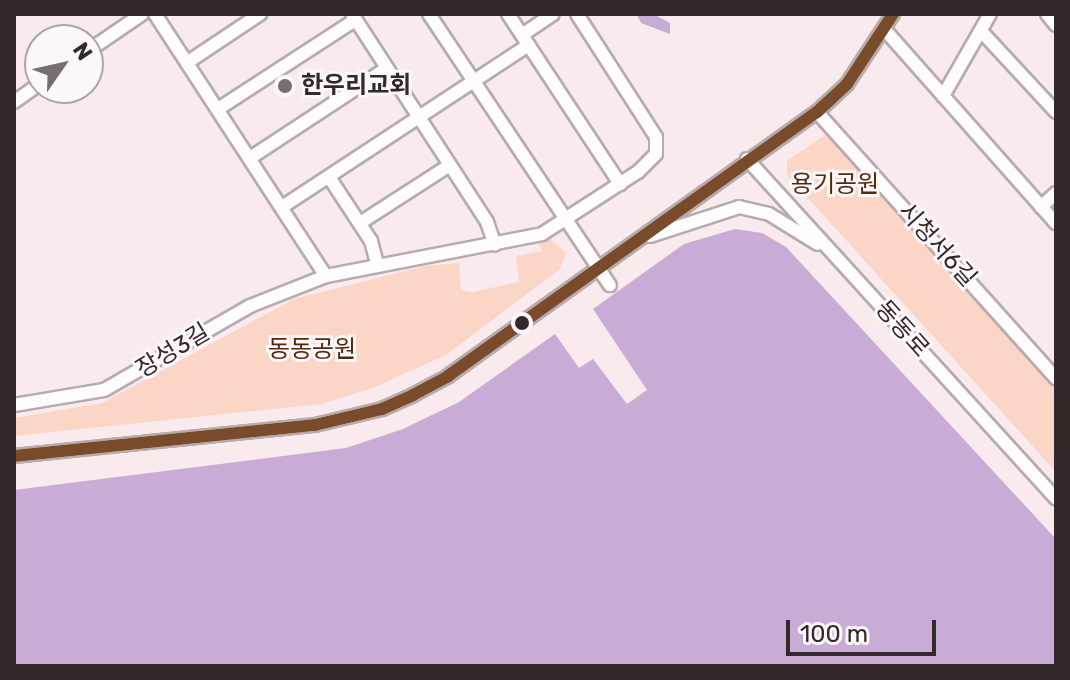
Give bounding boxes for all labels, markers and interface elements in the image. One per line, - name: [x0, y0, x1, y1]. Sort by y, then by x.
- north arrow: [24, 24, 104, 104]
- text: N: [67, 37, 98, 66]
- place label: 한우리교회: [301, 72, 411, 100]
- marker: 한우리교회: [276, 77, 294, 95]
- park label: 용기공원: [791, 171, 879, 199]
- street label: 시청서6길: [892, 197, 982, 293]
- street label: 동동로: [869, 295, 935, 363]
- unlabelled marker: [514, 315, 530, 331]
- street label: 장성3길: [131, 318, 215, 384]
- park label: 동동공원: [268, 336, 356, 364]
- scale bar: [790, 604, 940, 654]
- text: 100 m: [800, 620, 868, 648]

